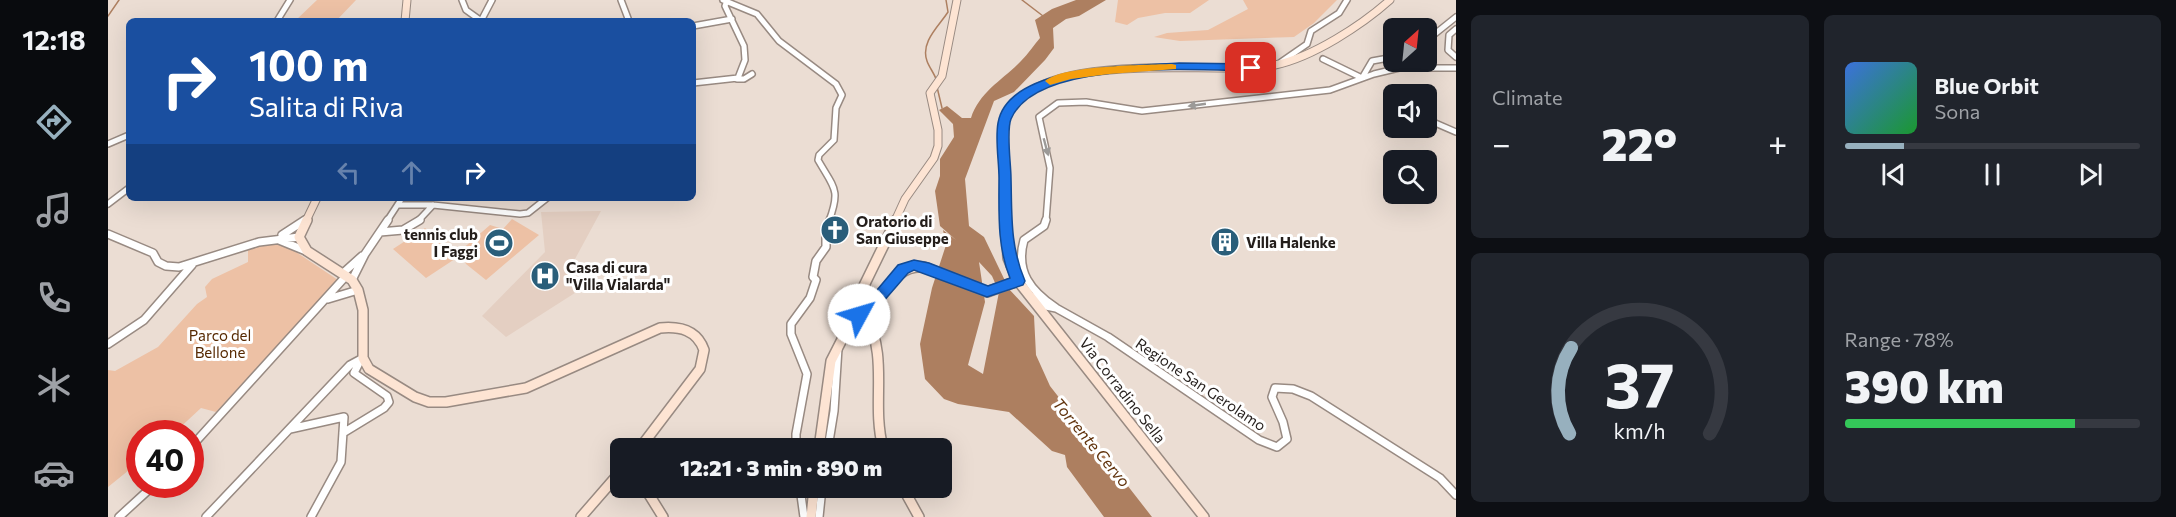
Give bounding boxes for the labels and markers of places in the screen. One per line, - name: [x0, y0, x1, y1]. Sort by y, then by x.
- pin: [1225, 42, 1276, 93]
- place label: Oratorio di San Giuseppe: [856, 212, 949, 247]
- church icon: Oratorio di San Giuseppe: [819, 214, 851, 246]
- place label: tennis club I Faggi: [404, 225, 478, 260]
- building icon: Villa Halenke: [1209, 226, 1241, 258]
- sports icon: tennis club I Faggi: [483, 227, 515, 259]
- place label: Villa Halenke: [1246, 233, 1336, 251]
- place label: Casa di cura "Villa Vialarda": [566, 258, 670, 293]
- hospital icon: Casa di cura "Villa Vialarda": [529, 260, 561, 292]

